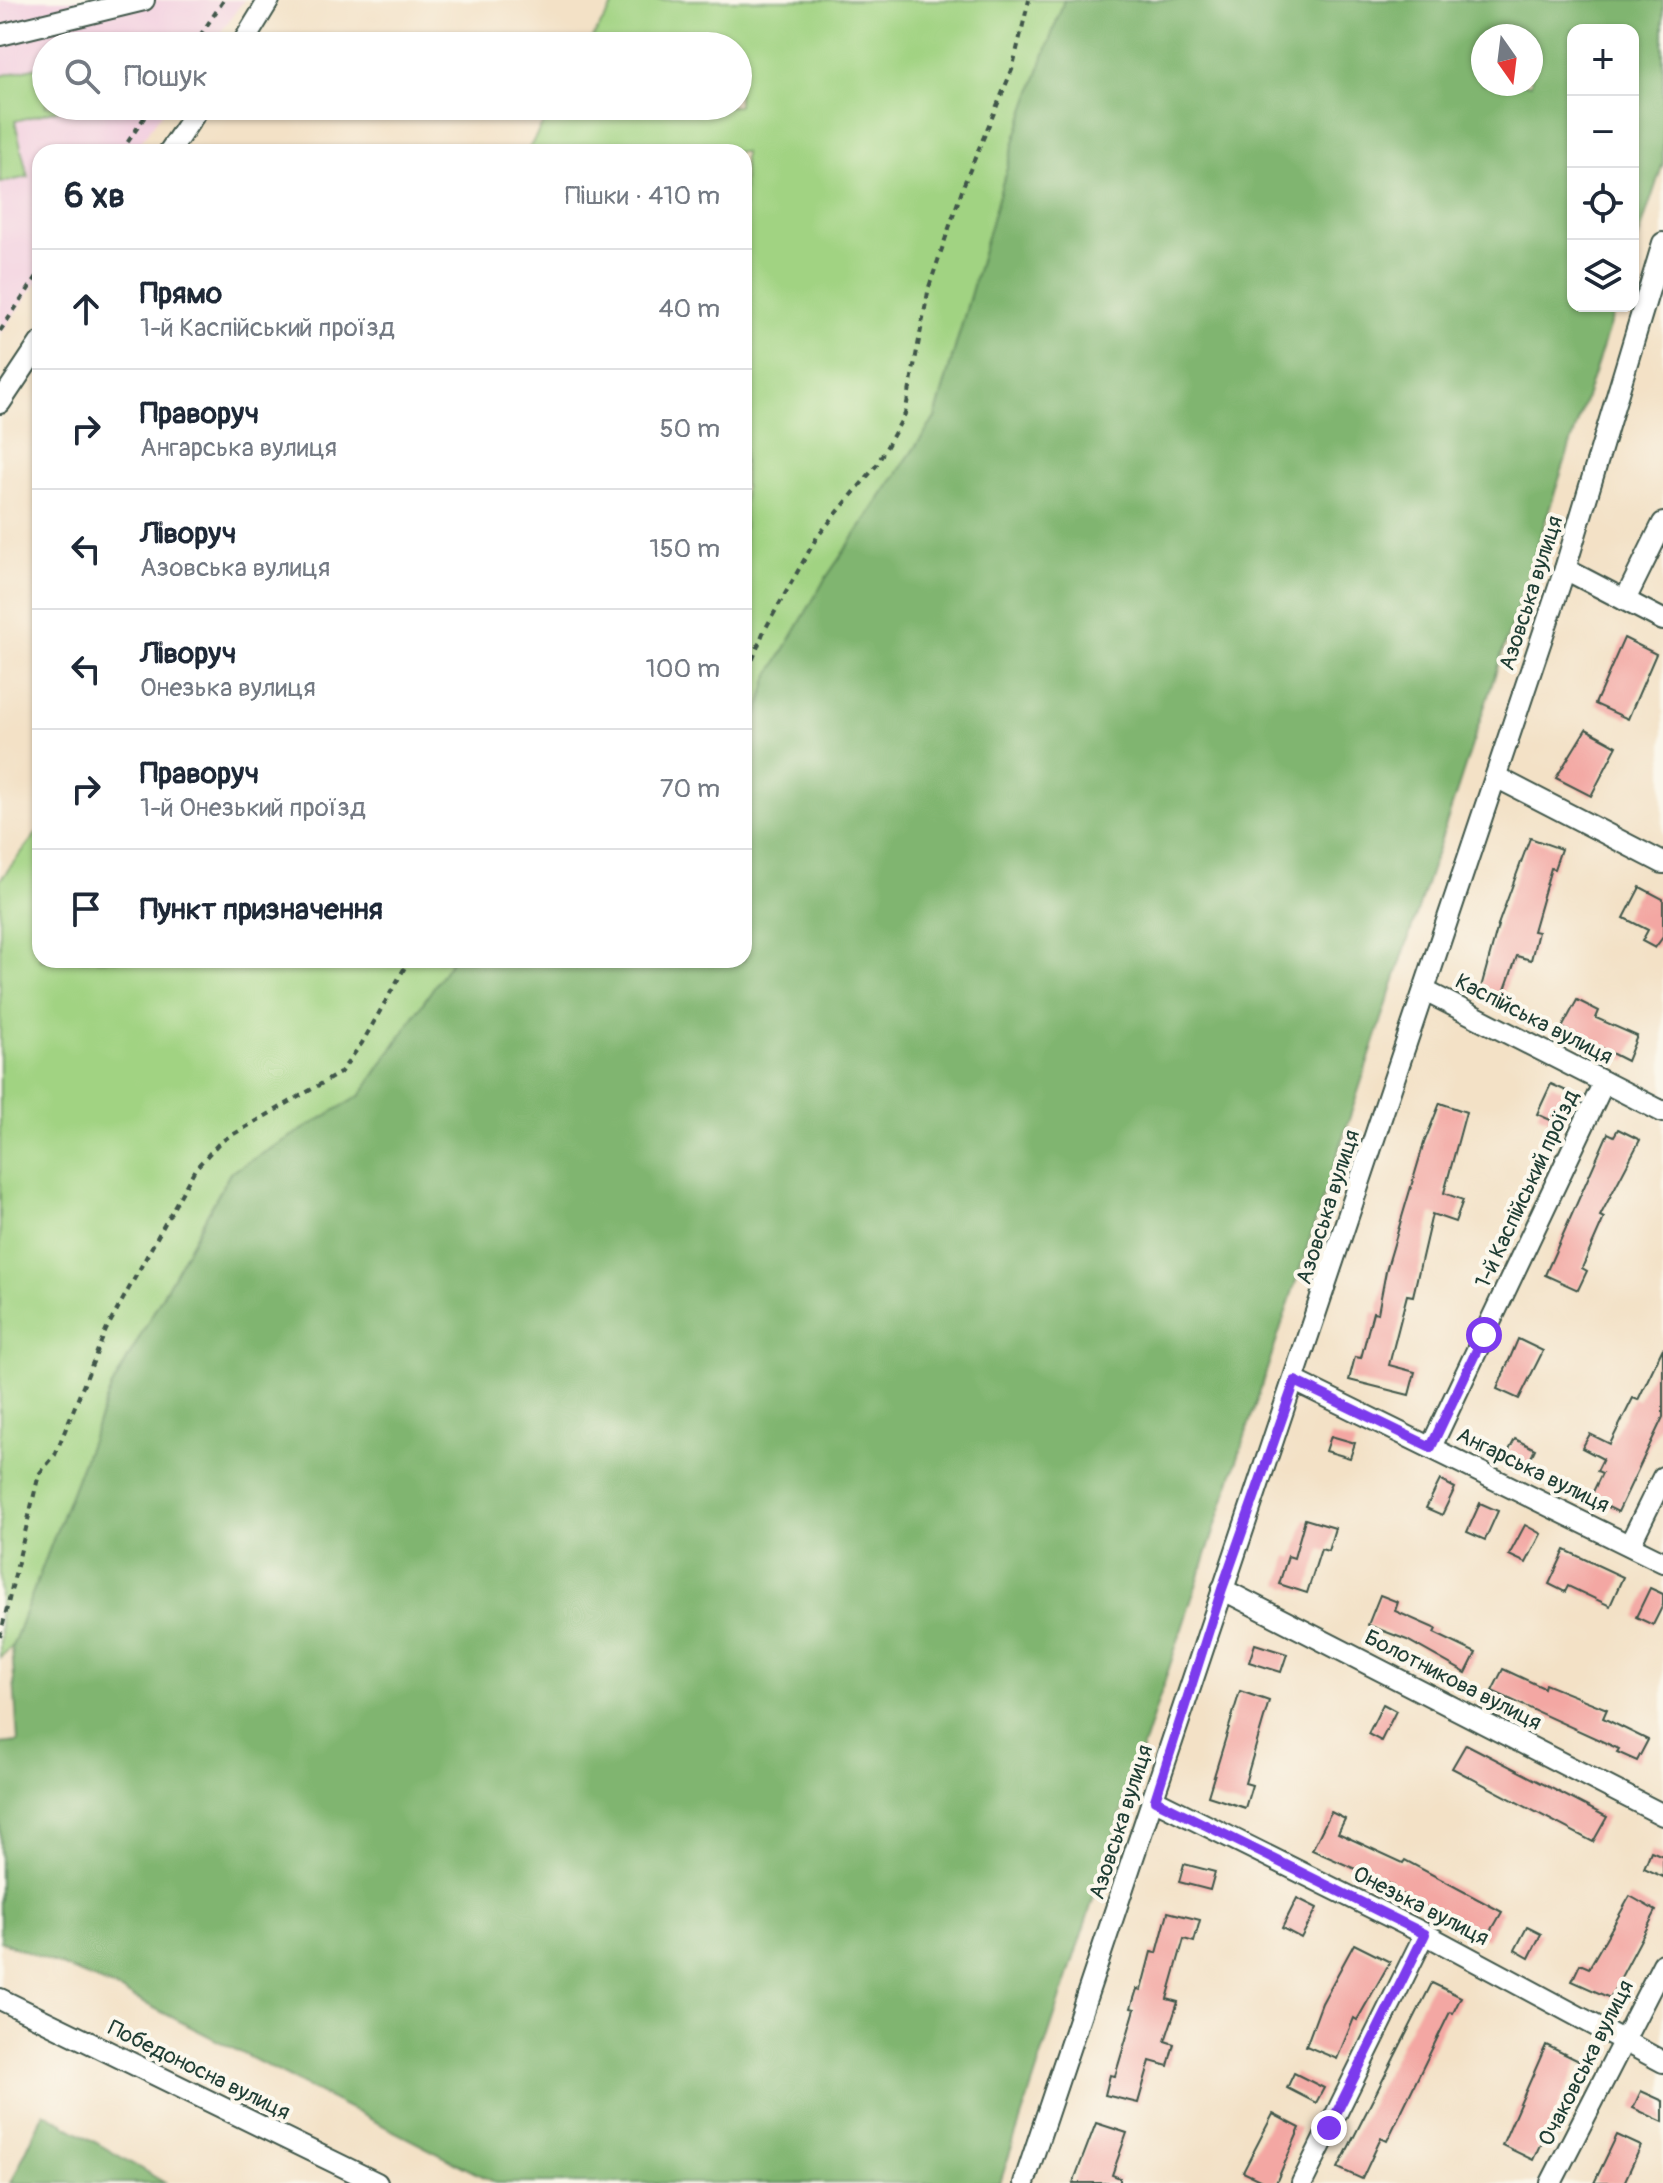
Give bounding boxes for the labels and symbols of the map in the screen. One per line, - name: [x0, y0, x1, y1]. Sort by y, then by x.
- north arrow: [1471, 24, 1543, 96]
- street label: Азовська вулиця: [1493, 512, 1569, 674]
- street label: Каспійська вулиця: [1451, 967, 1617, 1071]
- street label: 1-й Каспійський проїзд: [1469, 1085, 1585, 1293]
- street label: Азовська вулиця: [1290, 1126, 1366, 1288]
- route start: [1466, 1317, 1502, 1353]
- street label: Ангарська вулиця: [1452, 1421, 1614, 1519]
- street label: Болотникова вулиця: [1360, 1623, 1546, 1737]
- street label: Азовська вулиця: [1083, 1741, 1159, 1903]
- street label: Онезька вулиця: [1348, 1860, 1494, 1952]
- street label: Очаковська вулиця: [1532, 1975, 1640, 2151]
- street label: Победоносна вулиця: [103, 2014, 295, 2126]
- route end: [1311, 2110, 1347, 2146]

